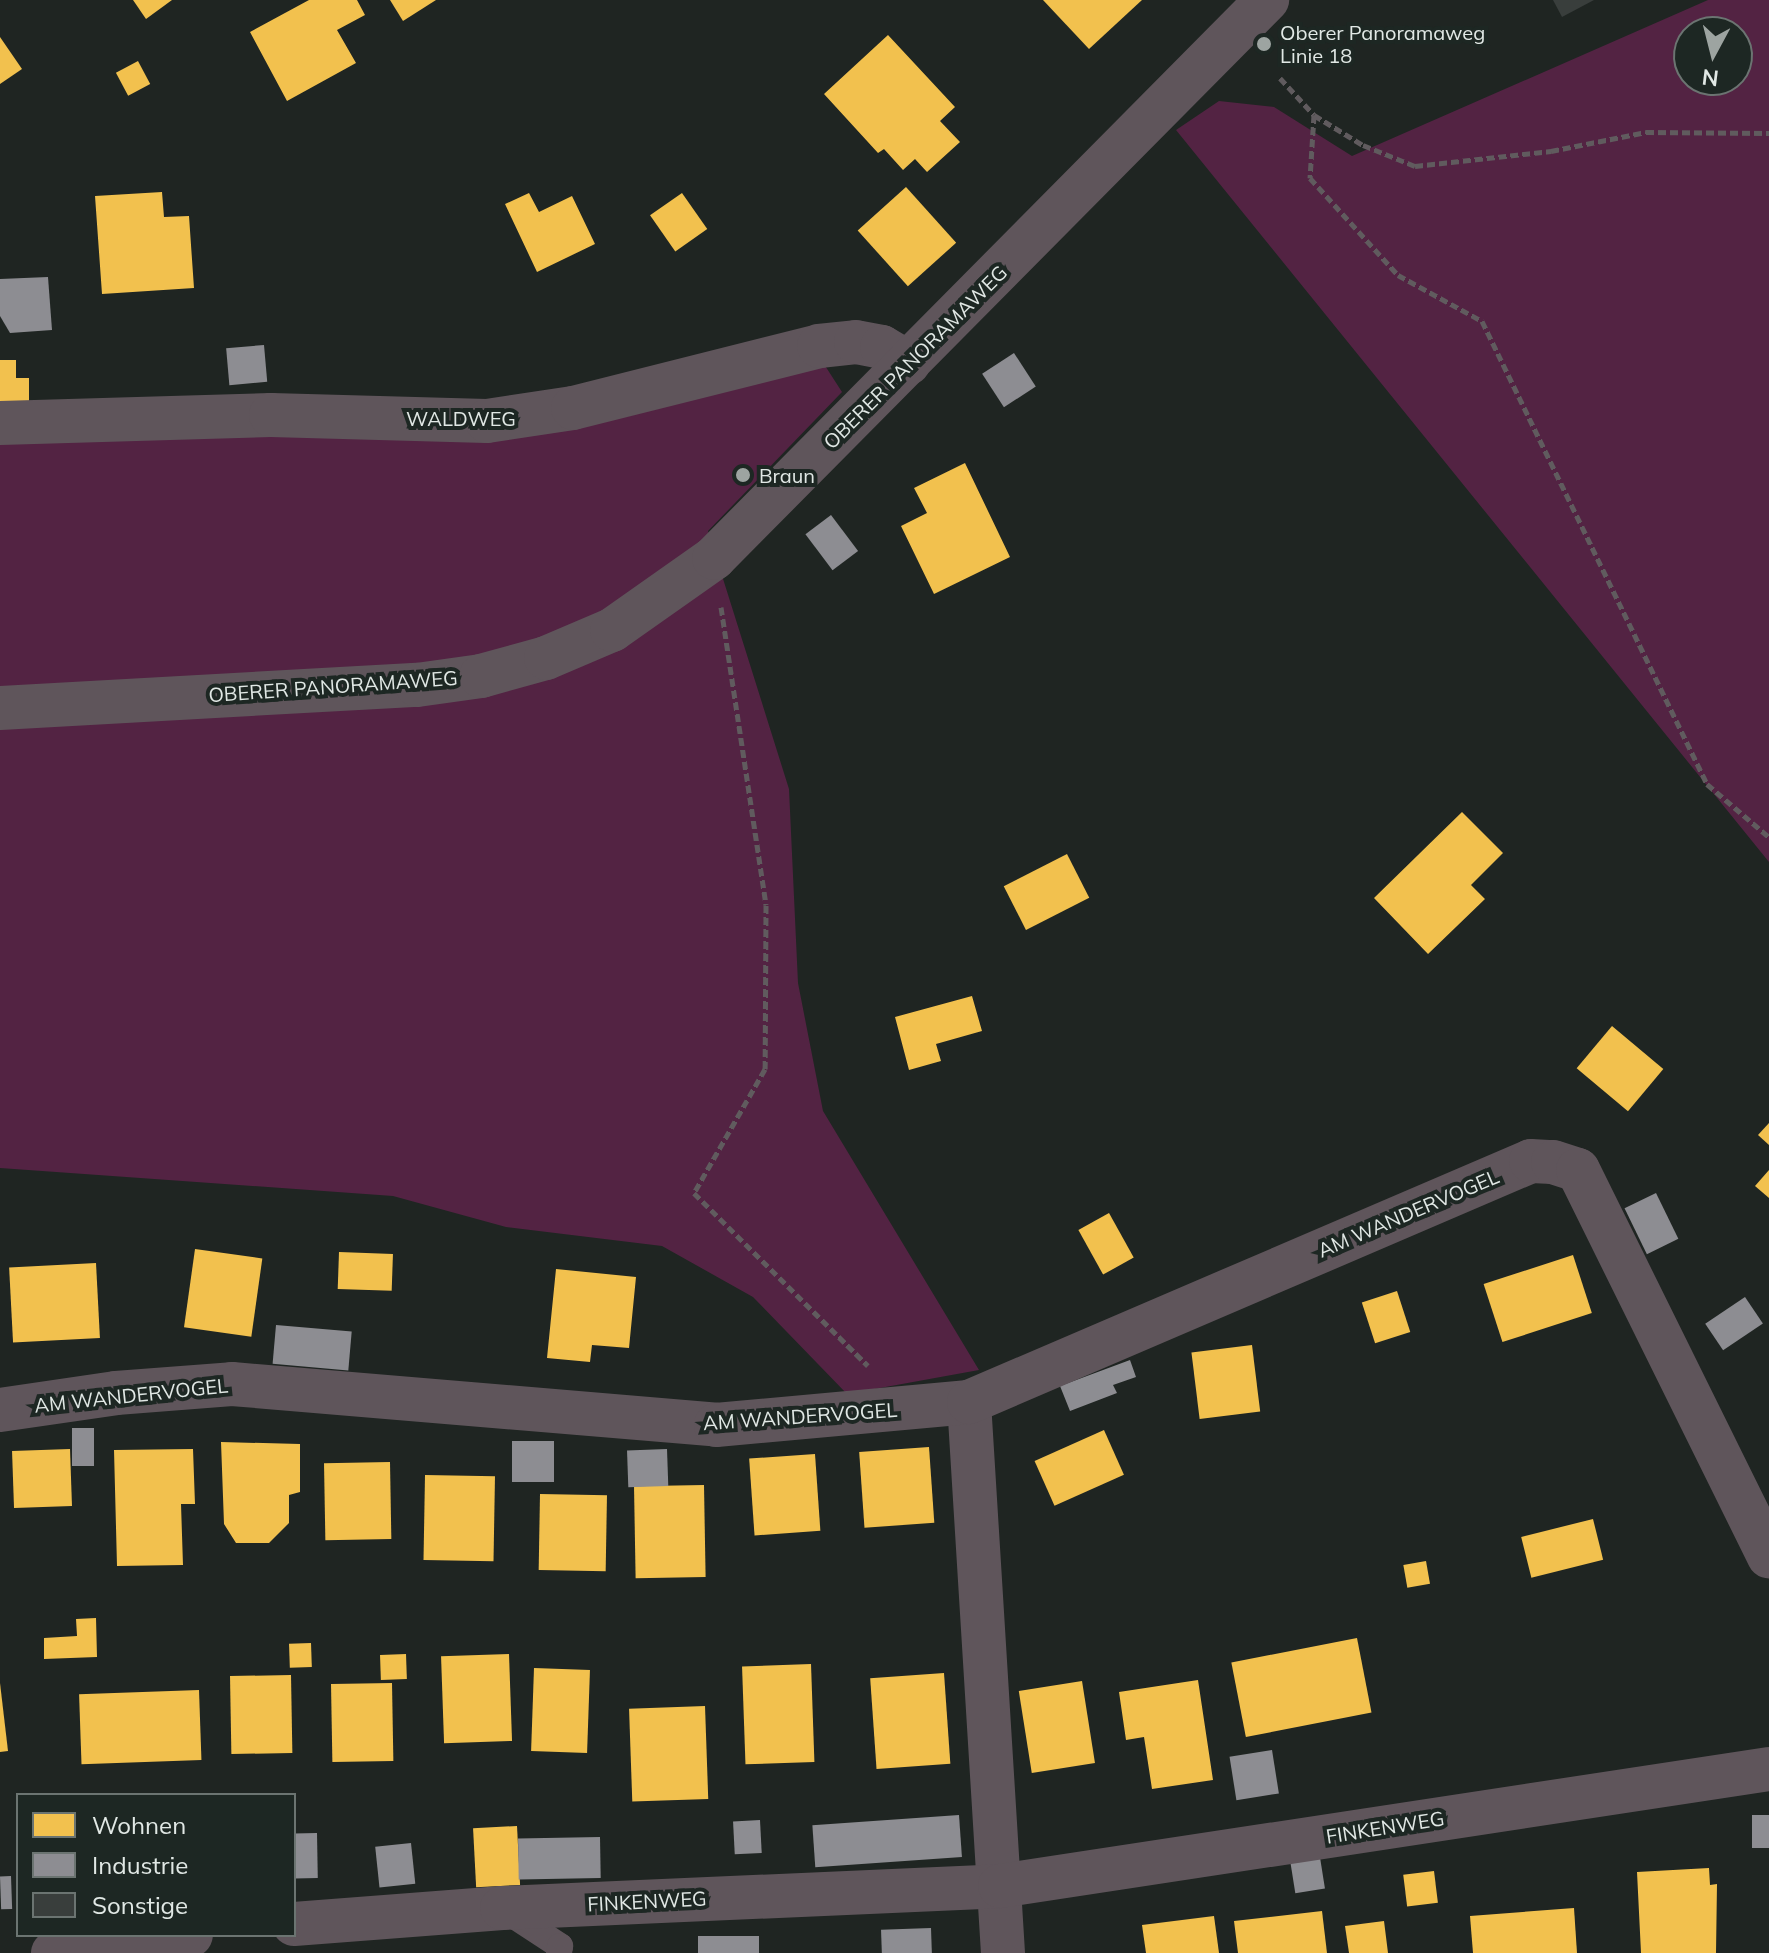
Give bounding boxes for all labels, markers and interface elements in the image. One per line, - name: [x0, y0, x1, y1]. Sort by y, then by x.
- north arrow: [1673, 16, 1753, 96]
- place label: Oberer Panoramaweg Linie 18: [1280, 20, 1485, 67]
- marker: Oberer Panoramaweg Linie 18: [1255, 35, 1273, 53]
- text: N: [1700, 63, 1720, 93]
- street label: OBERER PANORAMAWEG: [818, 260, 1012, 454]
- street label: WALDWEG: [406, 406, 516, 430]
- place label: Braun: [759, 463, 815, 487]
- marker: Braun: [734, 466, 752, 484]
- street label: OBERER PANORAMAWEG: [208, 665, 458, 707]
- street label: AM WANDERVOGEL: [1314, 1164, 1502, 1262]
- street label: AM WANDERVOGEL: [33, 1373, 229, 1417]
- street label: AM WANDERVOGEL: [702, 1397, 898, 1435]
- legend: [16, 1793, 296, 1937]
- street label: FINKENWEG: [1324, 1806, 1446, 1848]
- text: Wohnen: [92, 1810, 186, 1840]
- text: Industrie: [92, 1850, 188, 1880]
- street label: FINKENWEG: [587, 1886, 707, 1916]
- text: Sonstige: [92, 1890, 188, 1920]

